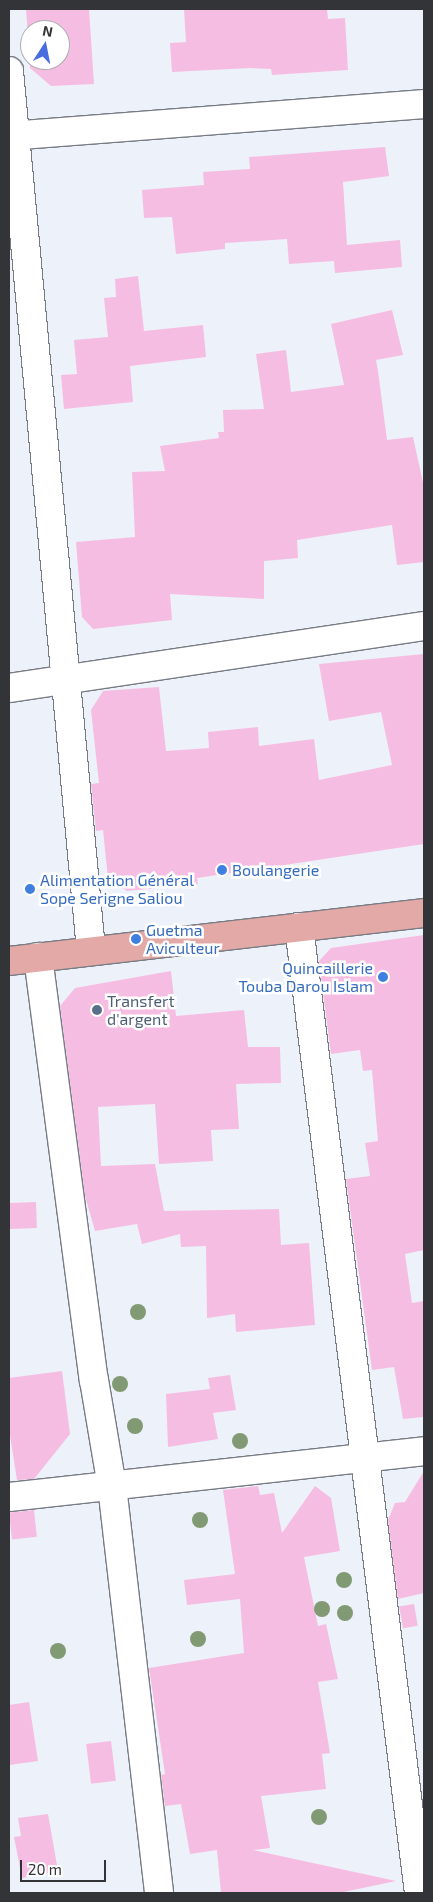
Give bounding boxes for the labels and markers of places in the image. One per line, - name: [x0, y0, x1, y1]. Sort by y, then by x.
- place label: Boulangerie: [232, 860, 319, 880]
- marker: Boulangerie: [216, 864, 228, 876]
- place label: Alimentation Général Sope Serigne Saliou: [40, 870, 194, 908]
- marker: Alimentation Général Sope Serigne Saliou: [24, 883, 36, 895]
- place label: Guetma Aviculteur: [146, 920, 220, 958]
- marker: Guetma Aviculteur: [130, 933, 142, 945]
- place label: Quincaillerie Touba Darou Islam: [239, 958, 373, 996]
- marker: Quincaillerie Touba Darou Islam: [377, 971, 389, 983]
- place label: Transfert d'argent: [107, 991, 174, 1029]
- marker: Transfert d'argent: [91, 1004, 103, 1016]

